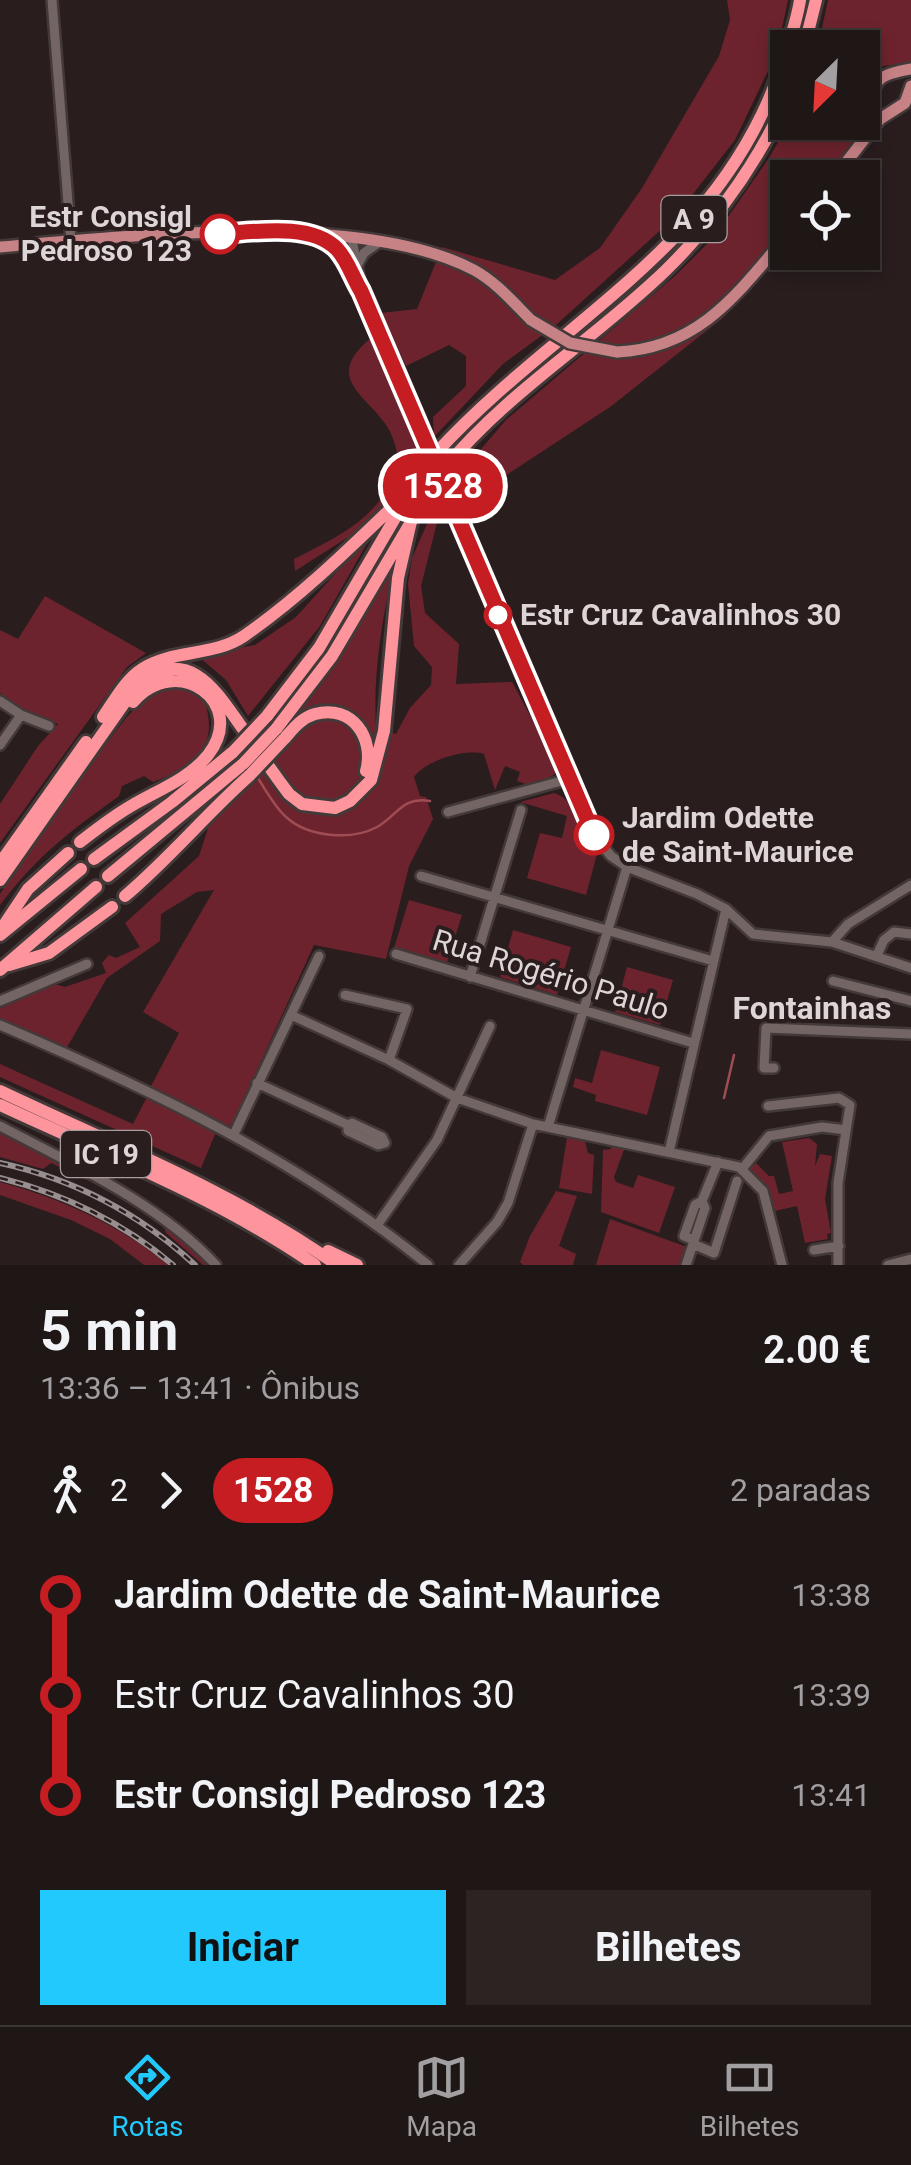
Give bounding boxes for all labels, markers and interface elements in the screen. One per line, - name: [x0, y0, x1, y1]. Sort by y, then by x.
- north arrow: [770, 30, 880, 140]
- map controls: [770, 30, 880, 270]
- button: locate: [770, 160, 880, 270]
- road number: A 9: [662, 196, 726, 242]
- place label: Estr Consigl Pedroso 123: [21, 199, 192, 268]
- marker: Estr Consigl Pedroso 123: [201, 215, 239, 253]
- line badge: 1528: [373, 454, 513, 518]
- text: 1528: [403, 466, 483, 507]
- place label: Estr Cruz Cavalinhos 30: [520, 597, 841, 632]
- marker: Estr Cruz Cavalinhos 30: [485, 602, 511, 628]
- place label: Jardim Odette de Saint-Maurice: [622, 800, 854, 869]
- marker: Jardim Odette de Saint-Maurice: [575, 816, 613, 854]
- street label: Rua Rogério Paulo: [429, 922, 673, 1027]
- district label: Fontainhas: [732, 989, 892, 1027]
- road number: IC 19: [61, 1131, 151, 1177]
- text: 5 min: [40, 1299, 178, 1363]
- text: 2.00 €: [763, 1328, 871, 1372]
- text: 13:36 – 13:41 · Ônibus: [40, 1369, 360, 1407]
- icon: walk: [40, 1463, 95, 1518]
- icon: forward: [143, 1463, 198, 1518]
- text: 1528: [233, 1470, 313, 1511]
- text: 2: [110, 1471, 128, 1509]
- text: 2 paradas: [730, 1471, 871, 1509]
- text: Jardim Odette de Saint-Maurice: [114, 1573, 660, 1617]
- text: 13:38: [791, 1576, 871, 1614]
- text: Estr Cruz Cavalinhos 30: [114, 1673, 515, 1717]
- text: 13:39: [791, 1676, 871, 1714]
- text: Estr Consigl Pedroso 123: [114, 1773, 546, 1817]
- text: 13:41: [791, 1776, 871, 1814]
- button: Iniciar: [40, 1890, 446, 2005]
- button: Bilhetes: [466, 1890, 871, 2005]
- tab: Rotas: [111, 2050, 183, 2143]
- tab: Mapa: [406, 2050, 477, 2143]
- tab: Bilhetes: [700, 2050, 800, 2143]

